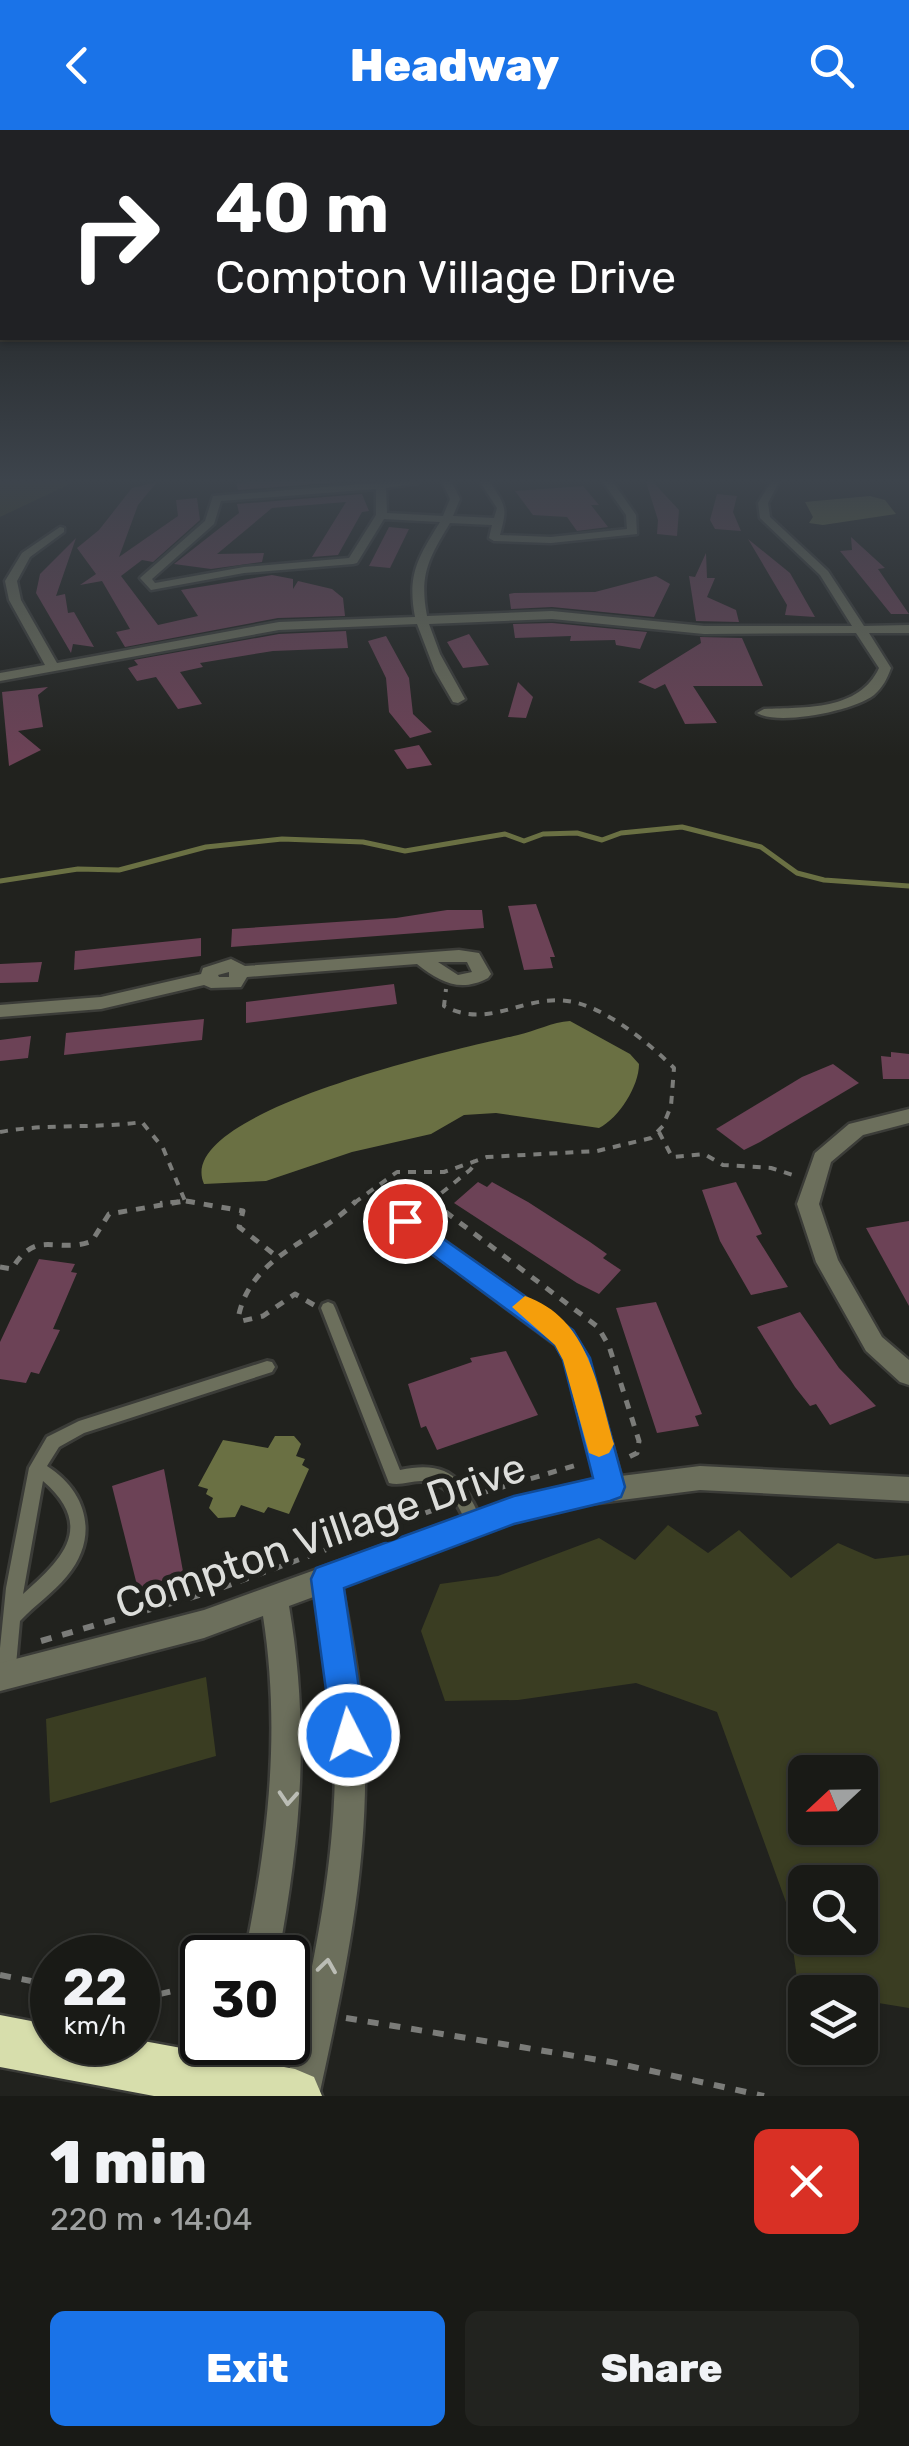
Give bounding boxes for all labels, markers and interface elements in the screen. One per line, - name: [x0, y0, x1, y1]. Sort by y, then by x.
- icon: back: [50, 38, 105, 93]
- icon: search: [804, 38, 859, 93]
- text: Headway: [350, 39, 559, 92]
- text: 40 m: [215, 167, 389, 250]
- icon: right: [50, 170, 180, 300]
- text: Compton Village Drive: [215, 251, 676, 304]
- pin: [363, 1179, 448, 1264]
- icon: arrive: [378, 1194, 433, 1249]
- street label: Compton Village Drive: [109, 1442, 532, 1630]
- position arrow: [297, 1683, 401, 1787]
- north arrow: [788, 1755, 878, 1845]
- map controls: [788, 1755, 878, 2065]
- one-way arrow: [278, 1791, 300, 1807]
- button: search: [788, 1865, 878, 1955]
- speed limit sign: 30: [180, 1935, 310, 2065]
- text: 22: [63, 1958, 128, 2018]
- one-way arrow: [315, 1958, 336, 1974]
- button: layers: [788, 1975, 878, 2065]
- text: km/h: [64, 2011, 126, 2040]
- text: 1 min: [50, 2127, 207, 2198]
- button: close: [754, 2129, 859, 2234]
- text: 220 m · 14:04: [50, 2200, 252, 2238]
- button: Exit: [50, 2311, 445, 2426]
- button: Share: [465, 2311, 859, 2426]

